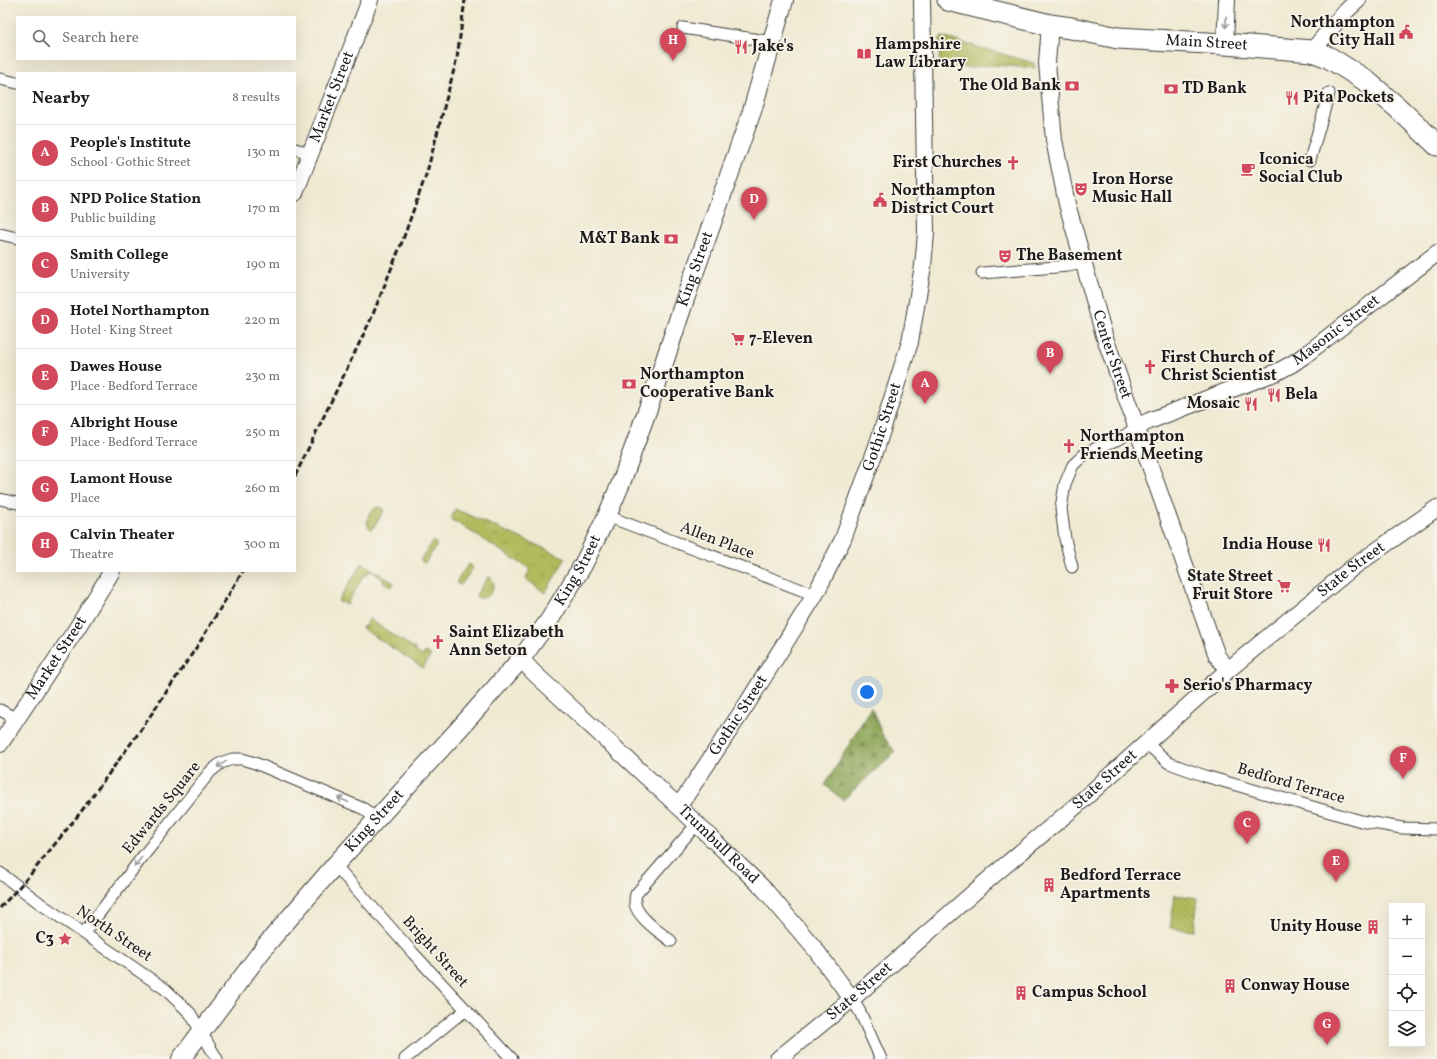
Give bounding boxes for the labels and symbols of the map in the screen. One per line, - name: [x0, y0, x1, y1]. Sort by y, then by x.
- place label: Northampton City Hall: [1290, 12, 1396, 52]
- one-way arrow: [1222, 15, 1230, 28]
- public building icon: Northampton City Hall: [1398, 24, 1414, 40]
- pin: H: [660, 28, 686, 61]
- street label: Main Street: [1165, 30, 1249, 57]
- place label: Hampshire Law Library: [875, 34, 966, 74]
- place label: Jake's: [751, 36, 794, 58]
- restaurant icon: Jake's: [733, 39, 749, 55]
- library icon: Hampshire Law Library: [856, 46, 872, 62]
- street label: Market Street: [305, 48, 360, 146]
- place label: The Old Bank: [959, 75, 1061, 97]
- bank icon: The Old Bank: [1064, 78, 1080, 94]
- place label: TD Bank: [1182, 78, 1247, 100]
- bank icon: TD Bank: [1163, 81, 1179, 97]
- place label: Pita Pockets: [1303, 87, 1394, 109]
- restaurant icon: Pita Pockets: [1284, 90, 1300, 106]
- place label: Iconica Social Club: [1259, 149, 1343, 189]
- place label: First Churches: [893, 152, 1002, 174]
- church icon: First Churches: [1005, 155, 1021, 171]
- cafe icon: Iconica Social Club: [1240, 161, 1256, 177]
- place label: Iron Horse Music Hall: [1092, 169, 1173, 209]
- place label: Northampton District Court: [891, 180, 996, 220]
- theatre icon: Iron Horse Music Hall: [1073, 181, 1089, 197]
- pin: D: [741, 187, 767, 220]
- public building icon: Northampton District Court: [872, 192, 888, 208]
- place label: M&T Bank: [579, 228, 660, 250]
- street label: King Street: [672, 228, 719, 310]
- bank icon: M&T Bank: [663, 231, 679, 247]
- place label: The Basement: [1016, 245, 1123, 267]
- theatre icon: The Basement: [997, 248, 1013, 264]
- street label: Masonic Street: [1288, 290, 1385, 371]
- street label: Center Street: [1087, 308, 1137, 403]
- place label: 7-Eleven: [749, 328, 814, 350]
- supermarket icon: 7-Eleven: [730, 331, 746, 347]
- pin: B: [1037, 341, 1063, 374]
- place label: First Church of Christ Scientist: [1161, 347, 1277, 387]
- church icon: First Church of Christ Scientist: [1142, 359, 1158, 375]
- place label: Northampton Cooperative Bank: [640, 364, 775, 404]
- pin: A: [912, 371, 938, 404]
- bank icon: Northampton Cooperative Bank: [621, 376, 637, 392]
- street label: Gothic Street: [858, 379, 908, 475]
- place label: Bela: [1285, 384, 1318, 406]
- restaurant icon: Bela: [1266, 387, 1282, 403]
- place label: Mosaic: [1187, 393, 1241, 415]
- restaurant icon: Mosaic: [1243, 396, 1259, 412]
- place label: Northampton Friends Meeting: [1080, 426, 1203, 466]
- church icon: Northampton Friends Meeting: [1061, 438, 1077, 454]
- street label: Allen Place: [677, 517, 757, 565]
- street label: King Street: [549, 531, 607, 610]
- place label: India House: [1222, 534, 1313, 556]
- street label: State Street: [1313, 536, 1390, 603]
- restaurant icon: India House: [1316, 537, 1332, 553]
- place label: State Street Fruit Store: [1187, 566, 1273, 606]
- supermarket icon: State Street Fruit Store: [1276, 578, 1292, 594]
- street label: Market Street: [21, 612, 93, 704]
- place label: Saint Elizabeth Ann Seton: [449, 622, 564, 662]
- church icon: Saint Elizabeth Ann Seton: [430, 634, 446, 650]
- street label: Gothic Street: [704, 671, 773, 760]
- place label: Serio's Pharmacy: [1183, 675, 1312, 697]
- pharmacy icon: Serio's Pharmacy: [1164, 678, 1180, 694]
- your location: [857, 682, 877, 702]
- street label: State Street: [1068, 745, 1143, 815]
- pin: F: [1390, 746, 1416, 779]
- street label: Edwards Square: [118, 757, 206, 859]
- street label: Bedford Terrace: [1235, 758, 1347, 810]
- one-way arrow: [217, 759, 228, 768]
- street label: King Street: [340, 785, 410, 858]
- one-way arrow: [337, 796, 349, 803]
- street label: Trumbull Road: [673, 800, 764, 889]
- pin: C: [1234, 811, 1260, 844]
- pin: E: [1323, 849, 1349, 882]
- one-way arrow: [134, 857, 143, 868]
- place label: Bedford Terrace Apartments: [1060, 865, 1181, 905]
- building icon: Bedford Terrace Apartments: [1041, 877, 1057, 893]
- street label: North Street: [72, 900, 157, 968]
- street label: Bright Street: [397, 911, 474, 993]
- place label: Unity House: [1270, 916, 1362, 938]
- building icon: Unity House: [1365, 919, 1381, 935]
- place label: C3: [36, 928, 54, 950]
- place icon: C3: [57, 931, 73, 947]
- street label: State Street: [822, 957, 898, 1026]
- place label: Conway House: [1241, 975, 1350, 997]
- building icon: Conway House: [1222, 978, 1238, 994]
- place label: Campus School: [1032, 982, 1148, 1004]
- building icon: Campus School: [1013, 985, 1029, 1001]
- pin: G: [1314, 1012, 1340, 1045]

